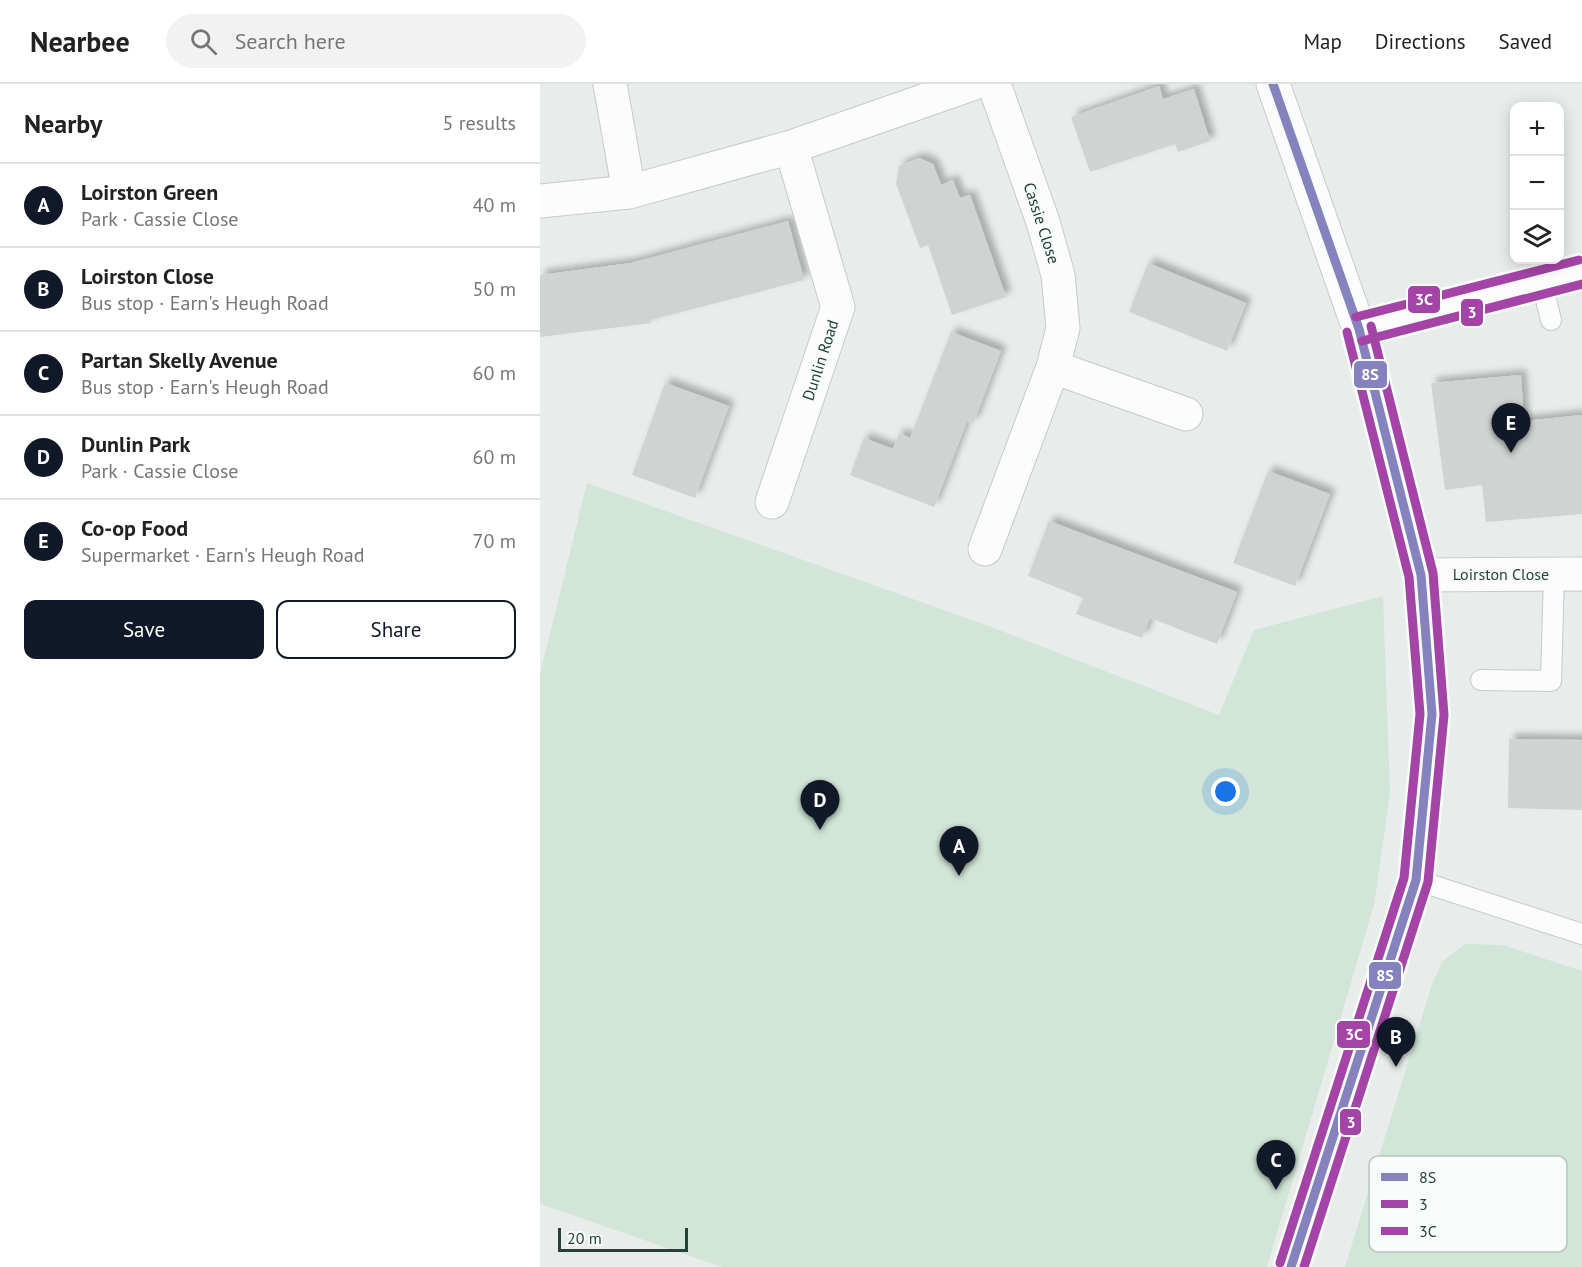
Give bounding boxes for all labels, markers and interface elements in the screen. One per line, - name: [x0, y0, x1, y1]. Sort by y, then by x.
- search box: [166, 14, 586, 68]
- text: Nearbee: [30, 23, 130, 60]
- icon: search: [187, 25, 220, 58]
- text: Search here: [235, 27, 346, 55]
- text: Map: [1303, 28, 1342, 55]
- text: Directions: [1375, 28, 1466, 55]
- text: Saved: [1499, 28, 1552, 55]
- map controls: [1510, 102, 1564, 264]
- button: +: [1510, 102, 1564, 156]
- text: Nearby: [24, 107, 102, 140]
- text: 5 results: [443, 110, 516, 136]
- button: −: [1510, 156, 1564, 210]
- text: Loirston Green: [81, 178, 218, 206]
- street label: Cassie Close: [1019, 180, 1065, 266]
- text: A: [37, 192, 50, 218]
- text: 40 m: [473, 192, 516, 218]
- text: Park · Cassie Close: [81, 206, 238, 232]
- button: layers: [1510, 210, 1564, 264]
- text: Loirston Close: [81, 262, 214, 290]
- text: B: [38, 276, 49, 302]
- text: 50 m: [473, 276, 516, 302]
- line badge: 3C: [1407, 285, 1441, 314]
- text: 3C: [1415, 289, 1433, 309]
- text: Bus stop · Earn's Heugh Road: [81, 290, 329, 316]
- line badge: 3: [1460, 298, 1484, 327]
- text: 3: [1467, 302, 1477, 322]
- street label: Dunlin Road: [798, 317, 842, 403]
- text: Partan Skelly Avenue: [81, 346, 278, 374]
- text: C: [38, 360, 49, 386]
- text: 60 m: [473, 360, 516, 386]
- line badge: 8S: [1353, 360, 1388, 389]
- text: 8S: [1361, 364, 1379, 384]
- text: Bus stop · Earn's Heugh Road: [81, 374, 329, 400]
- pin: E: [1492, 404, 1530, 453]
- text: Dunlin Park: [81, 430, 190, 458]
- text: D: [37, 444, 50, 470]
- text: 60 m: [473, 444, 516, 470]
- text: Park · Cassie Close: [81, 458, 238, 484]
- text: Co-op Food: [81, 514, 188, 542]
- text: E: [38, 528, 49, 554]
- text: 70 m: [473, 528, 516, 554]
- text: Supermarket · Earn's Heugh Road: [81, 542, 364, 568]
- street label: Loirston Close: [1453, 564, 1549, 584]
- button: Save: [24, 600, 264, 659]
- button: Share: [276, 600, 516, 659]
- your location: [1211, 777, 1240, 806]
- pin: D: [800, 780, 840, 830]
- pin: A: [940, 826, 978, 876]
- line badge: 8S: [1368, 961, 1402, 990]
- text: 8S: [1376, 965, 1394, 985]
- pin: B: [1376, 1018, 1416, 1067]
- line badge: 3C: [1336, 1020, 1371, 1049]
- text: 3C: [1345, 1024, 1363, 1044]
- line badge: 3: [1339, 1108, 1362, 1136]
- text: 3: [1346, 1112, 1356, 1132]
- pin: C: [1256, 1140, 1296, 1190]
- legend: [1369, 1156, 1567, 1252]
- text: 8S: [1419, 1167, 1436, 1187]
- text: 3: [1419, 1194, 1428, 1214]
- text: 3C: [1419, 1221, 1437, 1241]
- scale bar: [558, 1225, 688, 1252]
- text: 20 m: [567, 1228, 602, 1248]

